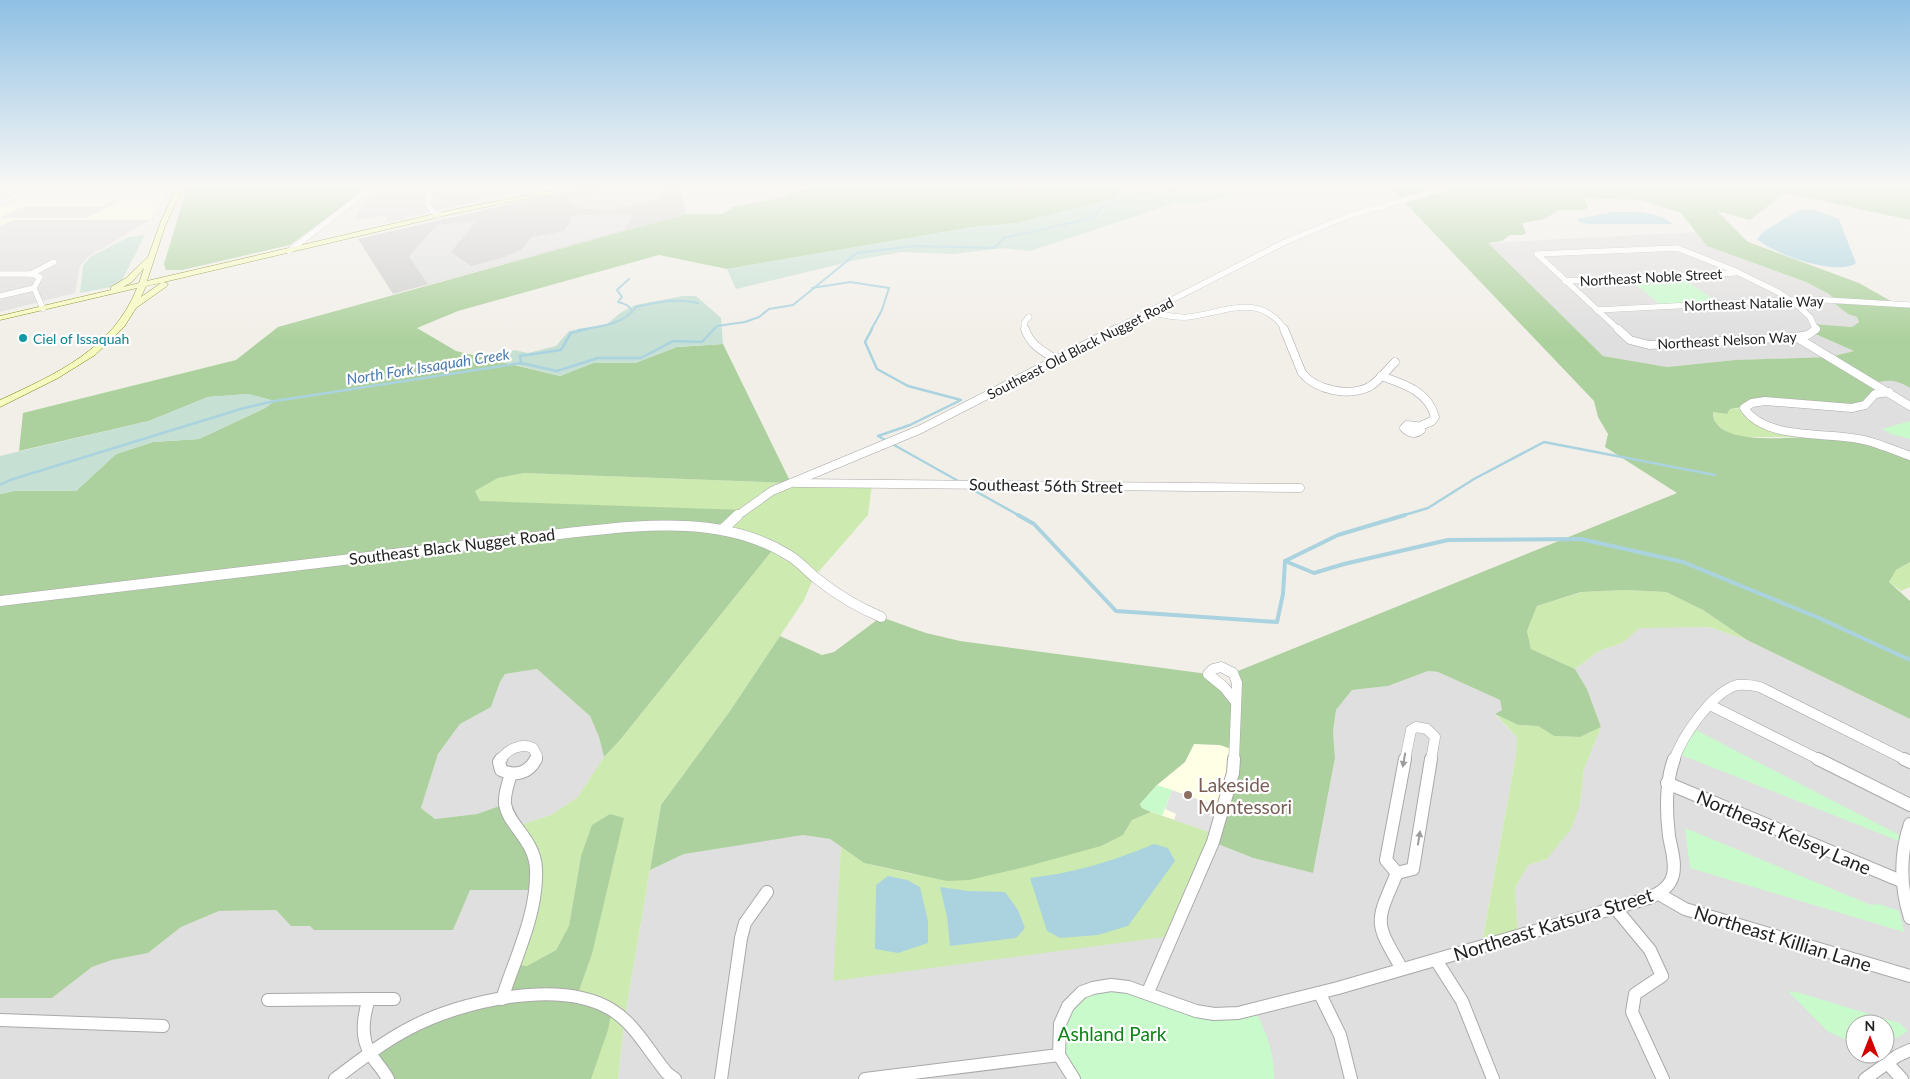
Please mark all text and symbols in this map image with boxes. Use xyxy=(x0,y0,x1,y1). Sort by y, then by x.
street label: Northeast Noble Street xyxy=(1579,265,1723,289)
street label: Northeast Natalie Way xyxy=(1684,292,1825,314)
street label: Southeast Old Black Nugget Road xyxy=(984,293,1176,403)
street label: Northeast Nelson Way xyxy=(1657,328,1798,352)
place label: Ciel of Issaquah xyxy=(33,330,129,347)
marker: Ciel of Issaquah xyxy=(17,332,29,344)
water label: North Fork Issaquah Creek xyxy=(345,344,512,388)
street label: Southeast 56th Street xyxy=(969,474,1123,496)
street label: Southeast Black Nugget Road xyxy=(348,524,556,568)
one-way arrow xyxy=(1400,753,1408,769)
place label: Lakeside Montessori xyxy=(1198,773,1292,818)
street label: Northeast Kelsey Lane xyxy=(1693,785,1875,879)
marker: Lakeside Montessori xyxy=(1182,789,1194,801)
one-way arrow xyxy=(1415,830,1423,846)
street label: Northeast Katsura Street xyxy=(1451,883,1656,965)
street label: Northeast Killian Lane xyxy=(1692,900,1874,976)
north arrow xyxy=(1845,1014,1895,1064)
text: N xyxy=(1865,1017,1875,1034)
park label: Ashland Park xyxy=(1058,1022,1167,1045)

